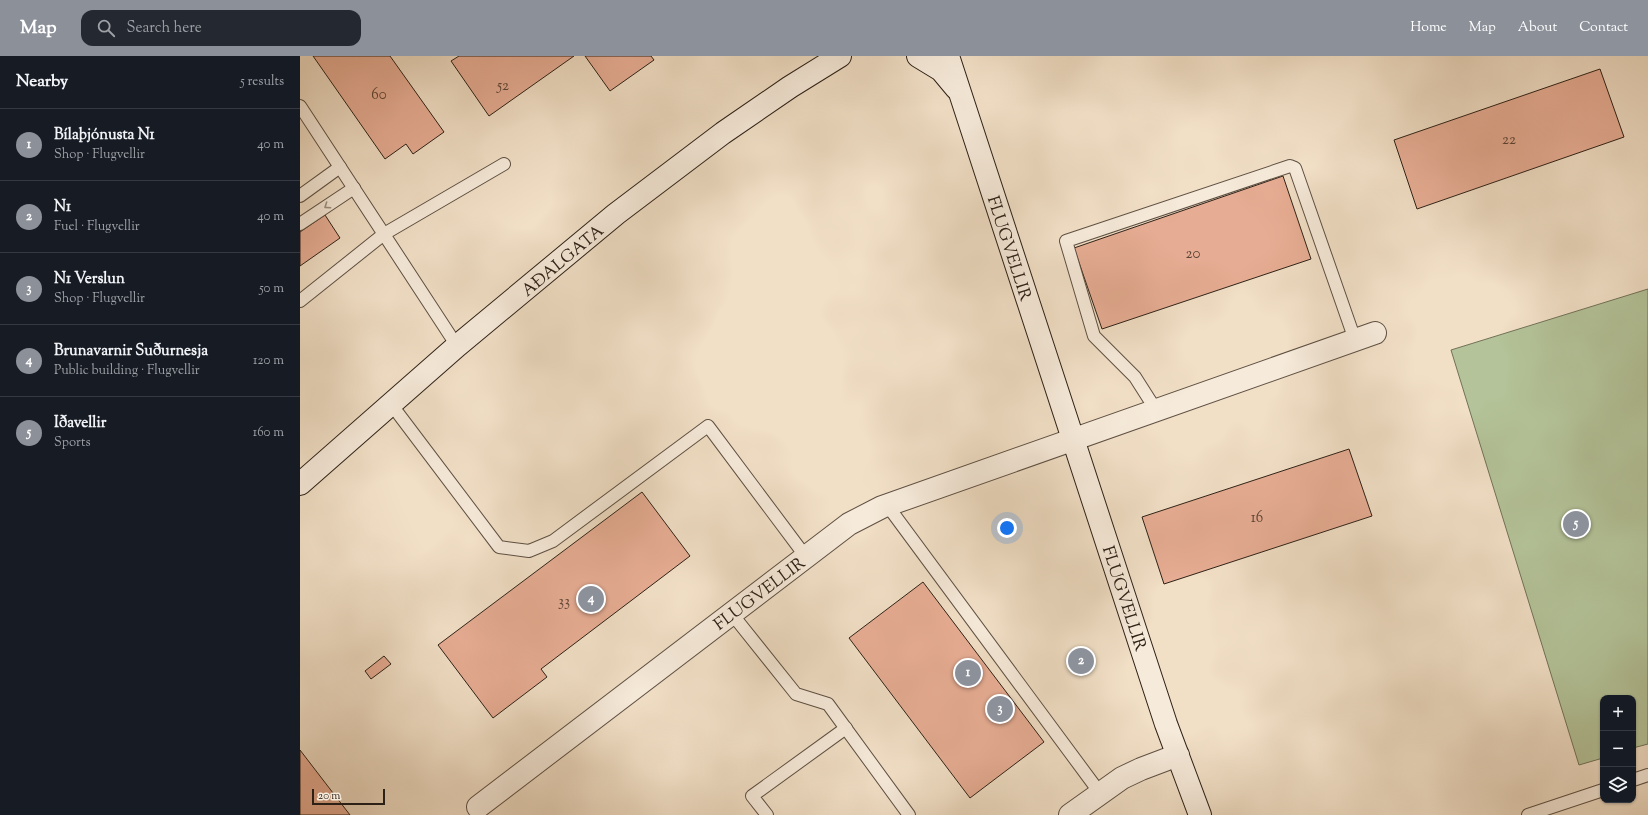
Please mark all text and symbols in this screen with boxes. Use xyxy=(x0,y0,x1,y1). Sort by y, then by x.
search box xyxy=(81,10,361,46)
text: Map xyxy=(20,15,57,42)
icon: search xyxy=(95,17,117,39)
text: Search here xyxy=(127,18,202,39)
text: Home xyxy=(1410,18,1447,38)
text: Map xyxy=(1469,18,1496,38)
text: About xyxy=(1518,18,1557,38)
text: Contact xyxy=(1579,18,1628,38)
text: Nearby xyxy=(16,70,68,94)
text: 5 results xyxy=(240,73,284,91)
house number: 52 xyxy=(496,76,509,97)
house number: 60 xyxy=(371,85,387,106)
text: Bílaþjónusta N1 xyxy=(54,125,155,146)
house number: 22 xyxy=(1502,130,1516,151)
text: 1 xyxy=(27,136,31,154)
text: 40 m xyxy=(257,136,284,154)
text: Shop · Flugvellir xyxy=(54,146,145,164)
street label: FLUGVELLIR xyxy=(980,193,1037,305)
text: N1 xyxy=(54,197,71,218)
one-way arrow xyxy=(324,201,331,209)
text: 2 xyxy=(26,208,32,226)
text: 40 m xyxy=(257,208,284,226)
text: Fuel · Flugvellir xyxy=(54,218,140,236)
street label: AÐALGATA xyxy=(517,220,610,303)
house number: 20 xyxy=(1186,244,1201,265)
text: N1 Verslun xyxy=(54,269,125,290)
text: 3 xyxy=(26,280,32,298)
text: 50 m xyxy=(259,280,284,298)
text: Shop · Flugvellir xyxy=(54,290,145,308)
text: Brunavarnir Suðurnesja xyxy=(54,341,208,362)
text: 4 xyxy=(26,352,32,370)
text: 120 m xyxy=(253,352,284,370)
text: Public building · Flugvellir xyxy=(54,362,200,380)
text: Iðavellir xyxy=(54,413,106,434)
text: 5 xyxy=(27,424,31,442)
text: 160 m xyxy=(253,424,284,442)
text: Sports xyxy=(54,434,91,452)
house number: 16 xyxy=(1251,508,1263,529)
pin: 5 xyxy=(1563,509,1589,539)
your location xyxy=(997,518,1017,538)
street label: FLUGVELLIR xyxy=(1095,543,1152,655)
street label: FLUGVELLIR xyxy=(709,552,812,637)
pin: 4 xyxy=(578,584,604,614)
house number: 33 xyxy=(558,592,570,613)
pin: 2 xyxy=(1068,646,1094,676)
pin: 1 xyxy=(955,658,981,688)
pin: 3 xyxy=(987,694,1013,724)
map controls xyxy=(1600,695,1636,803)
button: + xyxy=(1600,695,1636,731)
button: − xyxy=(1600,731,1636,767)
button: layers xyxy=(1600,767,1636,803)
scale bar xyxy=(312,787,385,806)
text: 20 m xyxy=(318,788,340,804)

